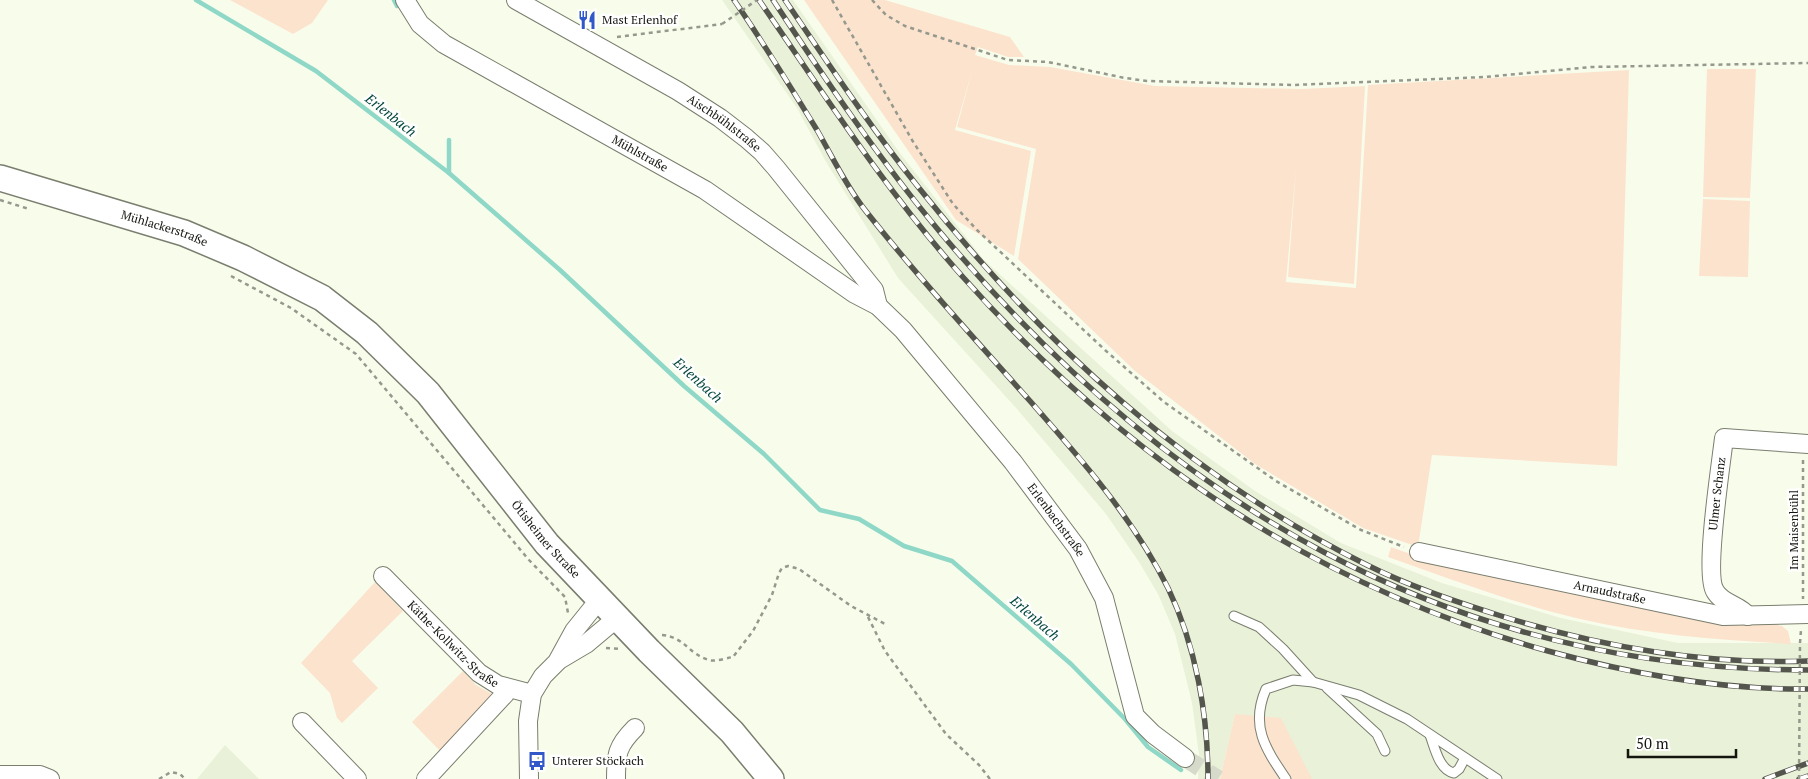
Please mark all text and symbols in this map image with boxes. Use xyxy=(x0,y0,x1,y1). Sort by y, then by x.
restaurant icon: Mast Erlenhof xyxy=(576,9,598,31)
place label: Mast Erlenhof xyxy=(602,12,678,27)
water label: Erlenbach xyxy=(361,88,421,141)
street label: Aischbühlstraße xyxy=(685,91,764,155)
street label: Mühlstraße xyxy=(609,131,671,175)
street label: Mühlackerstraße xyxy=(119,207,210,249)
water label: Erlenbach xyxy=(669,352,727,407)
street label: Ulmer Schanz xyxy=(1705,456,1729,531)
street label: Erlenbachstraße xyxy=(1025,480,1089,559)
street label: Im Maisenbühl xyxy=(1786,490,1801,570)
street label: Ötisheimer Straße xyxy=(508,497,584,581)
street label: Arnaudstraße xyxy=(1572,577,1647,607)
water label: Erlenbach xyxy=(1006,590,1064,644)
street label: Käthe-Kollwitz-Straße xyxy=(405,597,502,691)
scale bar xyxy=(1628,726,1736,758)
text: 50 m xyxy=(1636,733,1669,753)
bus stop icon: Unterer Stöckach xyxy=(526,750,548,772)
place label: Unterer Stöckach xyxy=(552,753,644,768)

